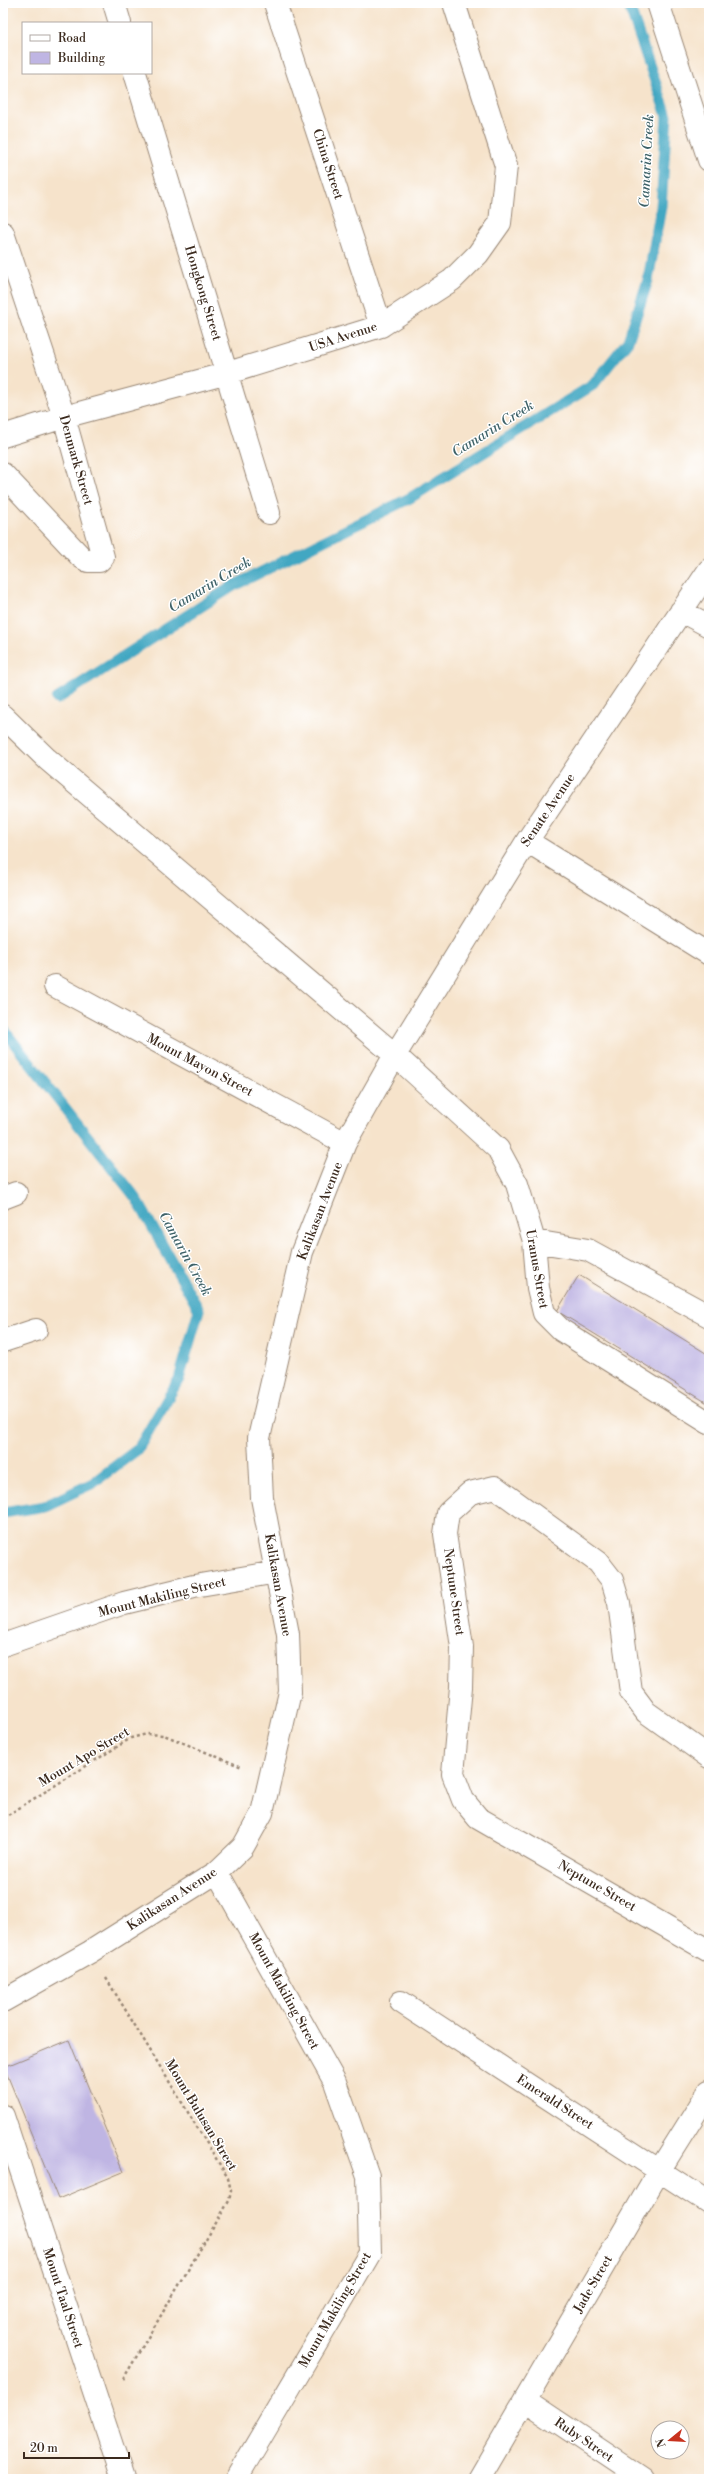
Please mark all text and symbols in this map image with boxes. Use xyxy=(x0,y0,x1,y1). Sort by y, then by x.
legend xyxy=(22,22,152,74)
text: Road xyxy=(58,31,86,46)
text: Building xyxy=(57,51,106,66)
water label: Camarin Creek xyxy=(636,114,658,208)
street label: China Street xyxy=(309,127,347,202)
street label: Hongkong Street xyxy=(181,244,225,343)
street label: USA Avenue xyxy=(307,318,380,356)
water label: Camarin Creek xyxy=(449,397,537,461)
street label: Denmark Street xyxy=(56,413,97,507)
water label: Camarin Creek xyxy=(165,553,255,617)
street label: Senate Avenue xyxy=(518,770,579,850)
street label: Mount Mayon Street xyxy=(144,1030,256,1100)
street label: Kalikasan Avenue xyxy=(294,1159,346,1262)
water label: Camarin Creek xyxy=(154,1209,216,1299)
street label: Uranus Street xyxy=(522,1228,552,1310)
street label: Kalikasan Avenue xyxy=(261,1532,295,1638)
street label: Neptune Street xyxy=(440,1547,468,1637)
street label: Mount Makiling Street xyxy=(97,1573,228,1621)
street label: Mount Apo Street xyxy=(36,1723,133,1790)
street label: Neptune Street xyxy=(555,1857,639,1915)
street label: Kalikasan Avenue xyxy=(124,1864,220,1934)
street label: Mount Makiling Street xyxy=(245,1930,323,2053)
street label: Mount Bulusan Street xyxy=(161,2056,241,2174)
street label: Emerald Street xyxy=(514,2071,597,2133)
street label: Mount Taal Street xyxy=(39,2246,87,2351)
street label: Mount Makiling Street xyxy=(295,2249,375,2371)
street label: Jade Street xyxy=(570,2252,616,2317)
street label: Ruby Street xyxy=(551,2414,617,2466)
north arrow xyxy=(650,2420,690,2460)
scale bar xyxy=(24,2434,129,2460)
text: N xyxy=(653,2436,669,2449)
text: 20 m xyxy=(30,2441,58,2456)

